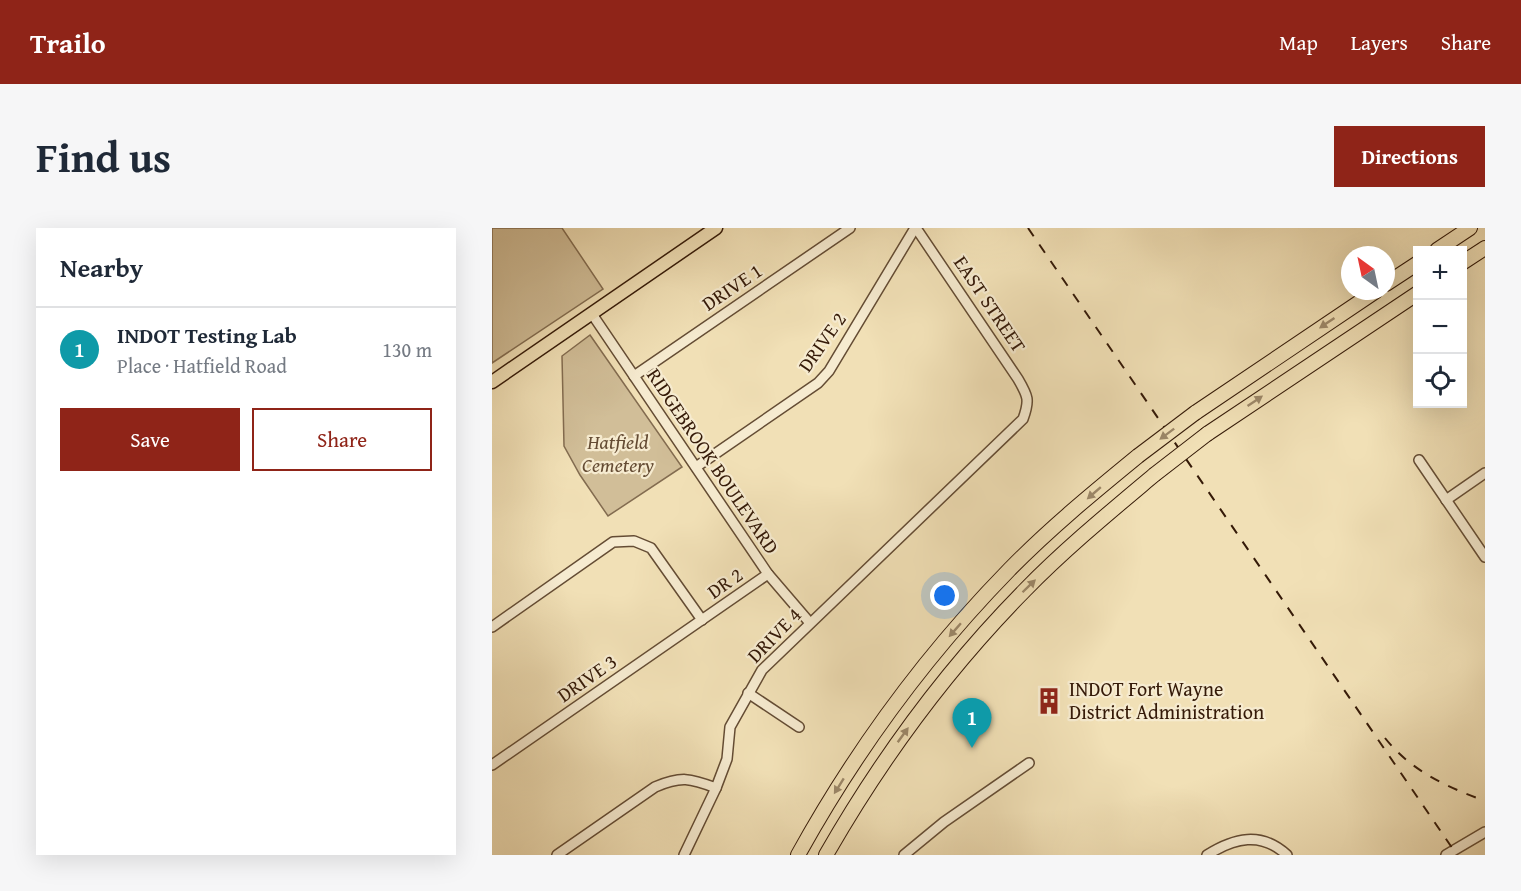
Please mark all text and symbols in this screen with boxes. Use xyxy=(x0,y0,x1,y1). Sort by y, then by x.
text: Trailo xyxy=(30,22,106,63)
text: Map xyxy=(1279,27,1318,58)
text: Layers xyxy=(1351,27,1408,58)
text: Share xyxy=(1441,27,1491,58)
text: Find us xyxy=(36,126,171,187)
button: Directions xyxy=(1334,126,1485,187)
north arrow xyxy=(1341,246,1395,300)
map controls xyxy=(1413,246,1467,408)
button: + xyxy=(1413,246,1467,300)
text: Nearby xyxy=(60,248,143,287)
street label: EAST STREET xyxy=(947,249,1034,358)
street label: DRIVE 1 xyxy=(696,256,768,317)
button: − xyxy=(1413,300,1467,354)
street label: DRIVE 2 xyxy=(790,306,853,377)
one-way arrow xyxy=(1319,318,1335,329)
text: INDOT Testing Lab xyxy=(117,319,297,351)
text: 1 xyxy=(74,335,85,364)
text: 130 m xyxy=(382,335,432,364)
text: Place · Hatfield Road xyxy=(117,351,287,380)
button: locate xyxy=(1413,354,1467,408)
street label: RIDGEBROOK BOULEVARD xyxy=(640,362,787,559)
one-way arrow xyxy=(1247,396,1263,407)
button: Save xyxy=(60,408,240,471)
button: Share xyxy=(252,408,432,471)
park label: Hatfield Cemetery xyxy=(582,427,654,479)
one-way arrow xyxy=(1159,428,1174,440)
one-way arrow xyxy=(1086,486,1101,500)
street label: DR 2 xyxy=(701,560,748,605)
one-way arrow xyxy=(1021,579,1036,593)
your location xyxy=(930,581,959,610)
street label: DRIVE 4 xyxy=(740,600,807,669)
one-way arrow xyxy=(949,622,962,637)
street label: DRIVE 3 xyxy=(551,646,622,709)
place label: INDOT Fort Wayne District Administration xyxy=(1069,674,1264,726)
building icon: INDOT Fort Wayne District Administration xyxy=(1034,686,1064,716)
pin: 1 xyxy=(952,698,992,748)
one-way arrow xyxy=(897,728,909,744)
one-way arrow xyxy=(833,778,844,795)

